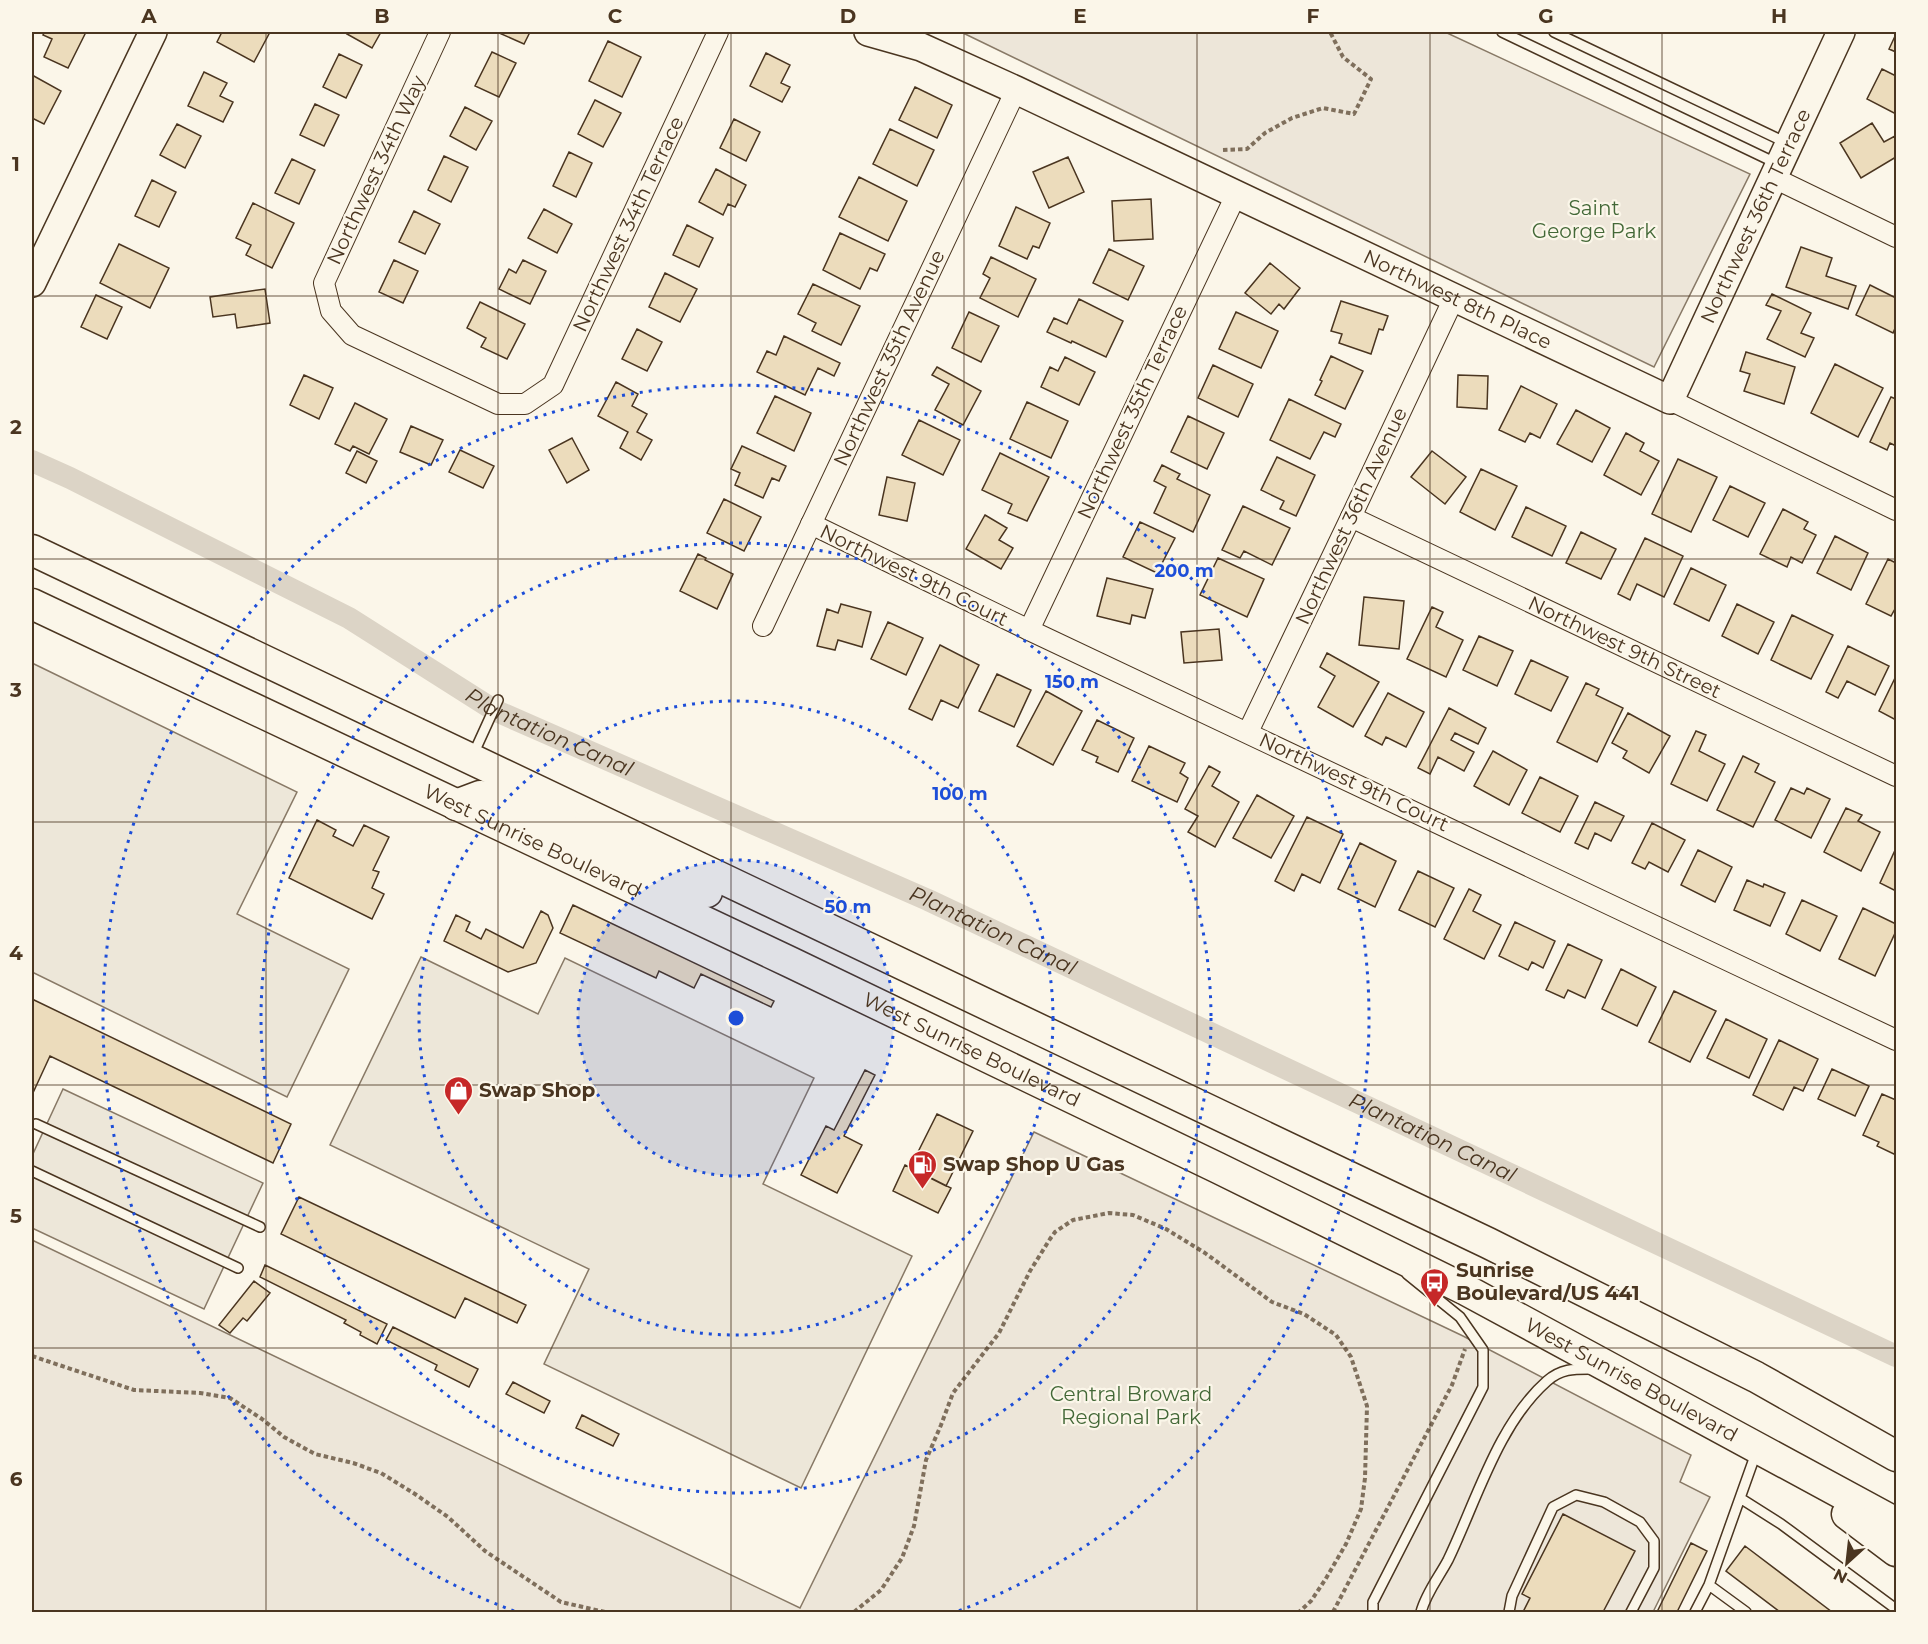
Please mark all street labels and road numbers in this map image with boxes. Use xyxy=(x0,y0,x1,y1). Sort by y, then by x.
street label: Northwest 34th Way xyxy=(322,72,430,268)
street label: Northwest 36th Terrace xyxy=(1695,105,1816,327)
street label: Northwest 34th Terrace xyxy=(567,112,689,336)
street label: Northwest 8th Place xyxy=(1360,244,1556,354)
street label: Northwest 35th Avenue xyxy=(828,246,950,470)
street label: Northwest 35th Terrace xyxy=(1072,301,1192,523)
street label: Northwest 36th Avenue xyxy=(1290,404,1412,628)
street label: Northwest 9th Court xyxy=(816,519,1012,631)
street label: Northwest 9th Street xyxy=(1524,591,1725,703)
street label: Northwest 9th Court xyxy=(1255,727,1453,837)
street label: West Sunrise Boulevard xyxy=(420,779,646,902)
street label: West Sunrise Boulevard xyxy=(859,987,1084,1112)
street label: West Sunrise Boulevard xyxy=(1521,1312,1742,1447)

